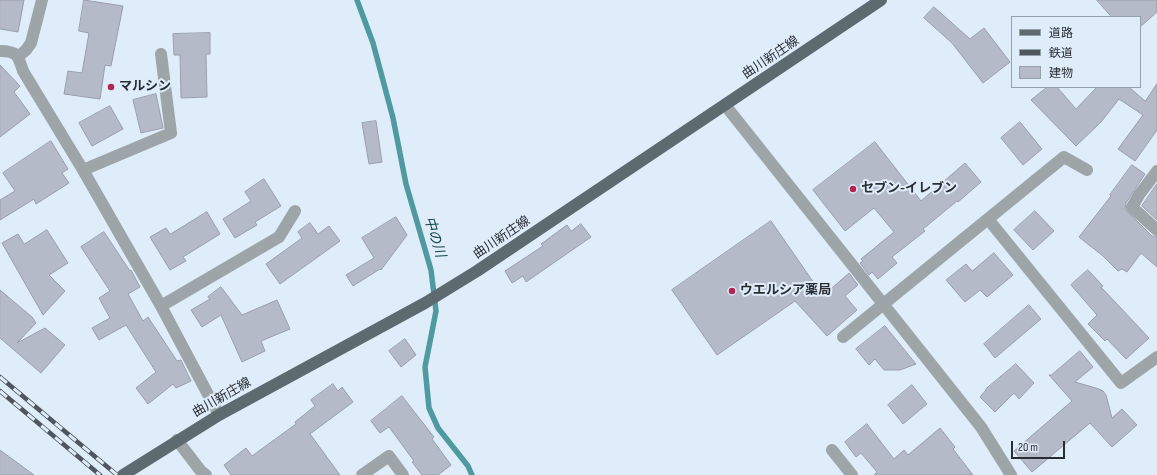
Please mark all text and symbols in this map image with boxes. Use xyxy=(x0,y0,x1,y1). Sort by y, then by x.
legend xyxy=(1011,16,1141,88)
text: 道路 xyxy=(1049,26,1073,41)
street label: 曲川新庄線 xyxy=(740,33,802,83)
text: 鉄道 xyxy=(1049,46,1073,61)
text: 建物 xyxy=(1049,66,1073,81)
place label: マルシン xyxy=(119,79,171,95)
marker: マルシン xyxy=(106,82,116,92)
place label: セブン-イレブン xyxy=(861,181,957,197)
marker: セブン-イレブン xyxy=(848,184,858,194)
street label: 曲川新庄線 xyxy=(471,213,533,263)
water label: 中の川 xyxy=(420,214,448,260)
place label: ウエルシア薬局 xyxy=(740,283,831,299)
marker: ウエルシア薬局 xyxy=(727,286,737,296)
street label: 曲川新庄線 xyxy=(190,375,254,421)
scale bar xyxy=(1013,433,1067,459)
text: 20 m xyxy=(1018,440,1038,455)

